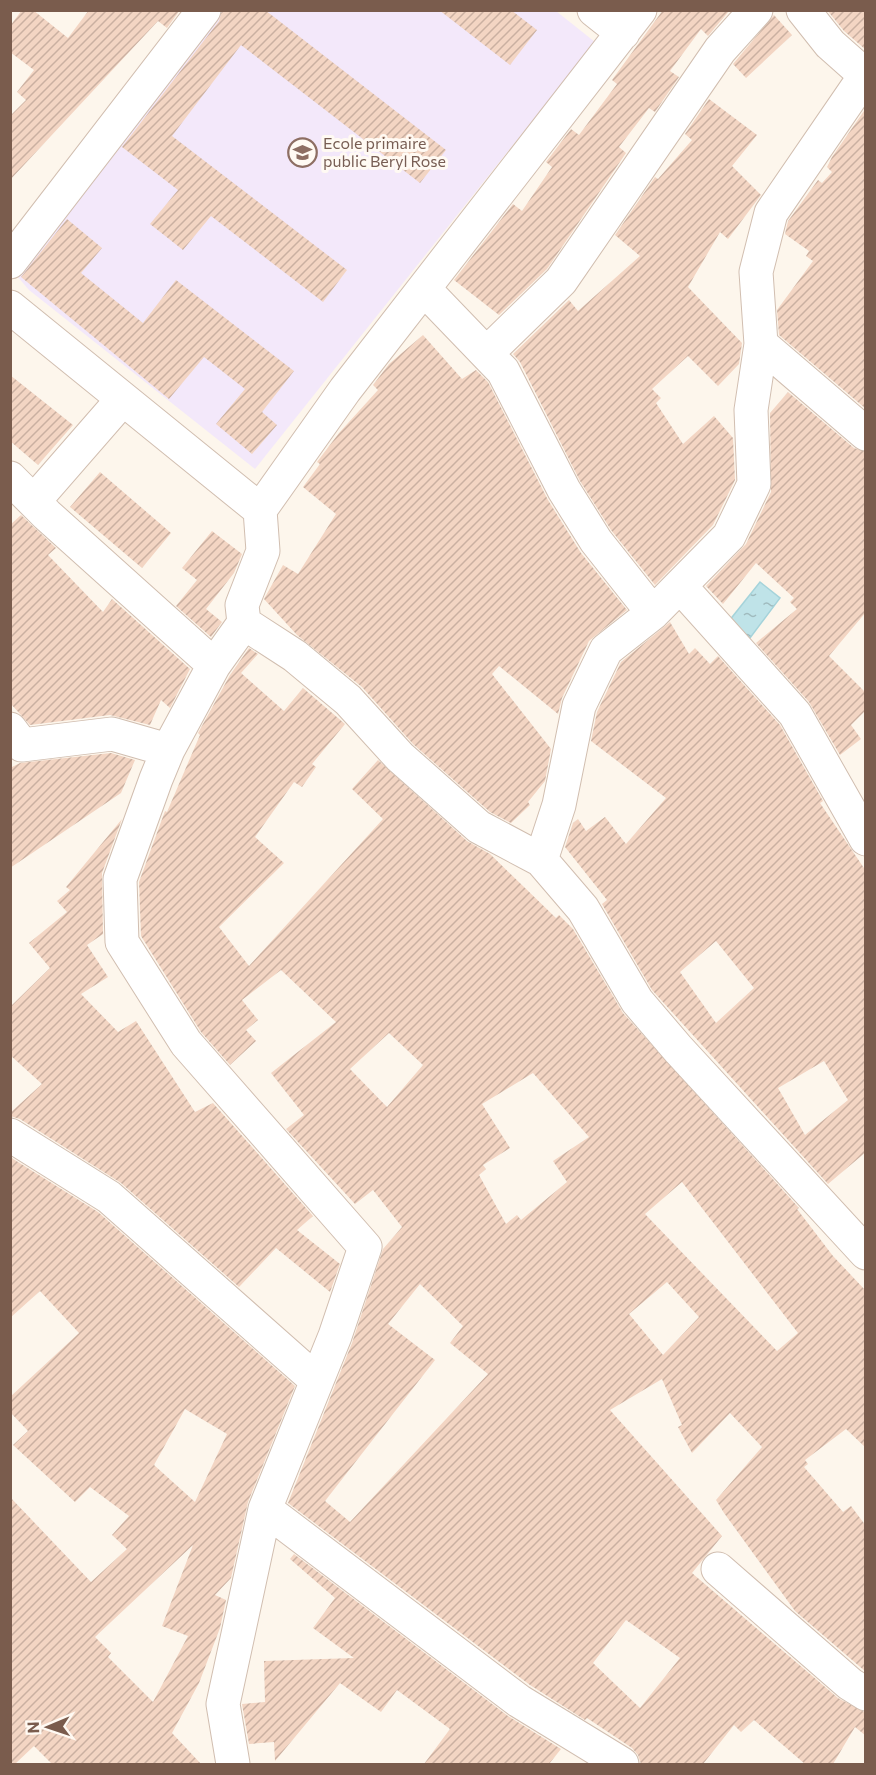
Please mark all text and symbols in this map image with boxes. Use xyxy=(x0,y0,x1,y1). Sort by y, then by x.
place label: Ecole primaire public Beryl Rose xyxy=(323,133,446,170)
school or university icon: Ecole primaire public Beryl Rose xyxy=(286,136,318,168)
north arrow xyxy=(18,1697,78,1757)
text: N xyxy=(23,1721,42,1734)

